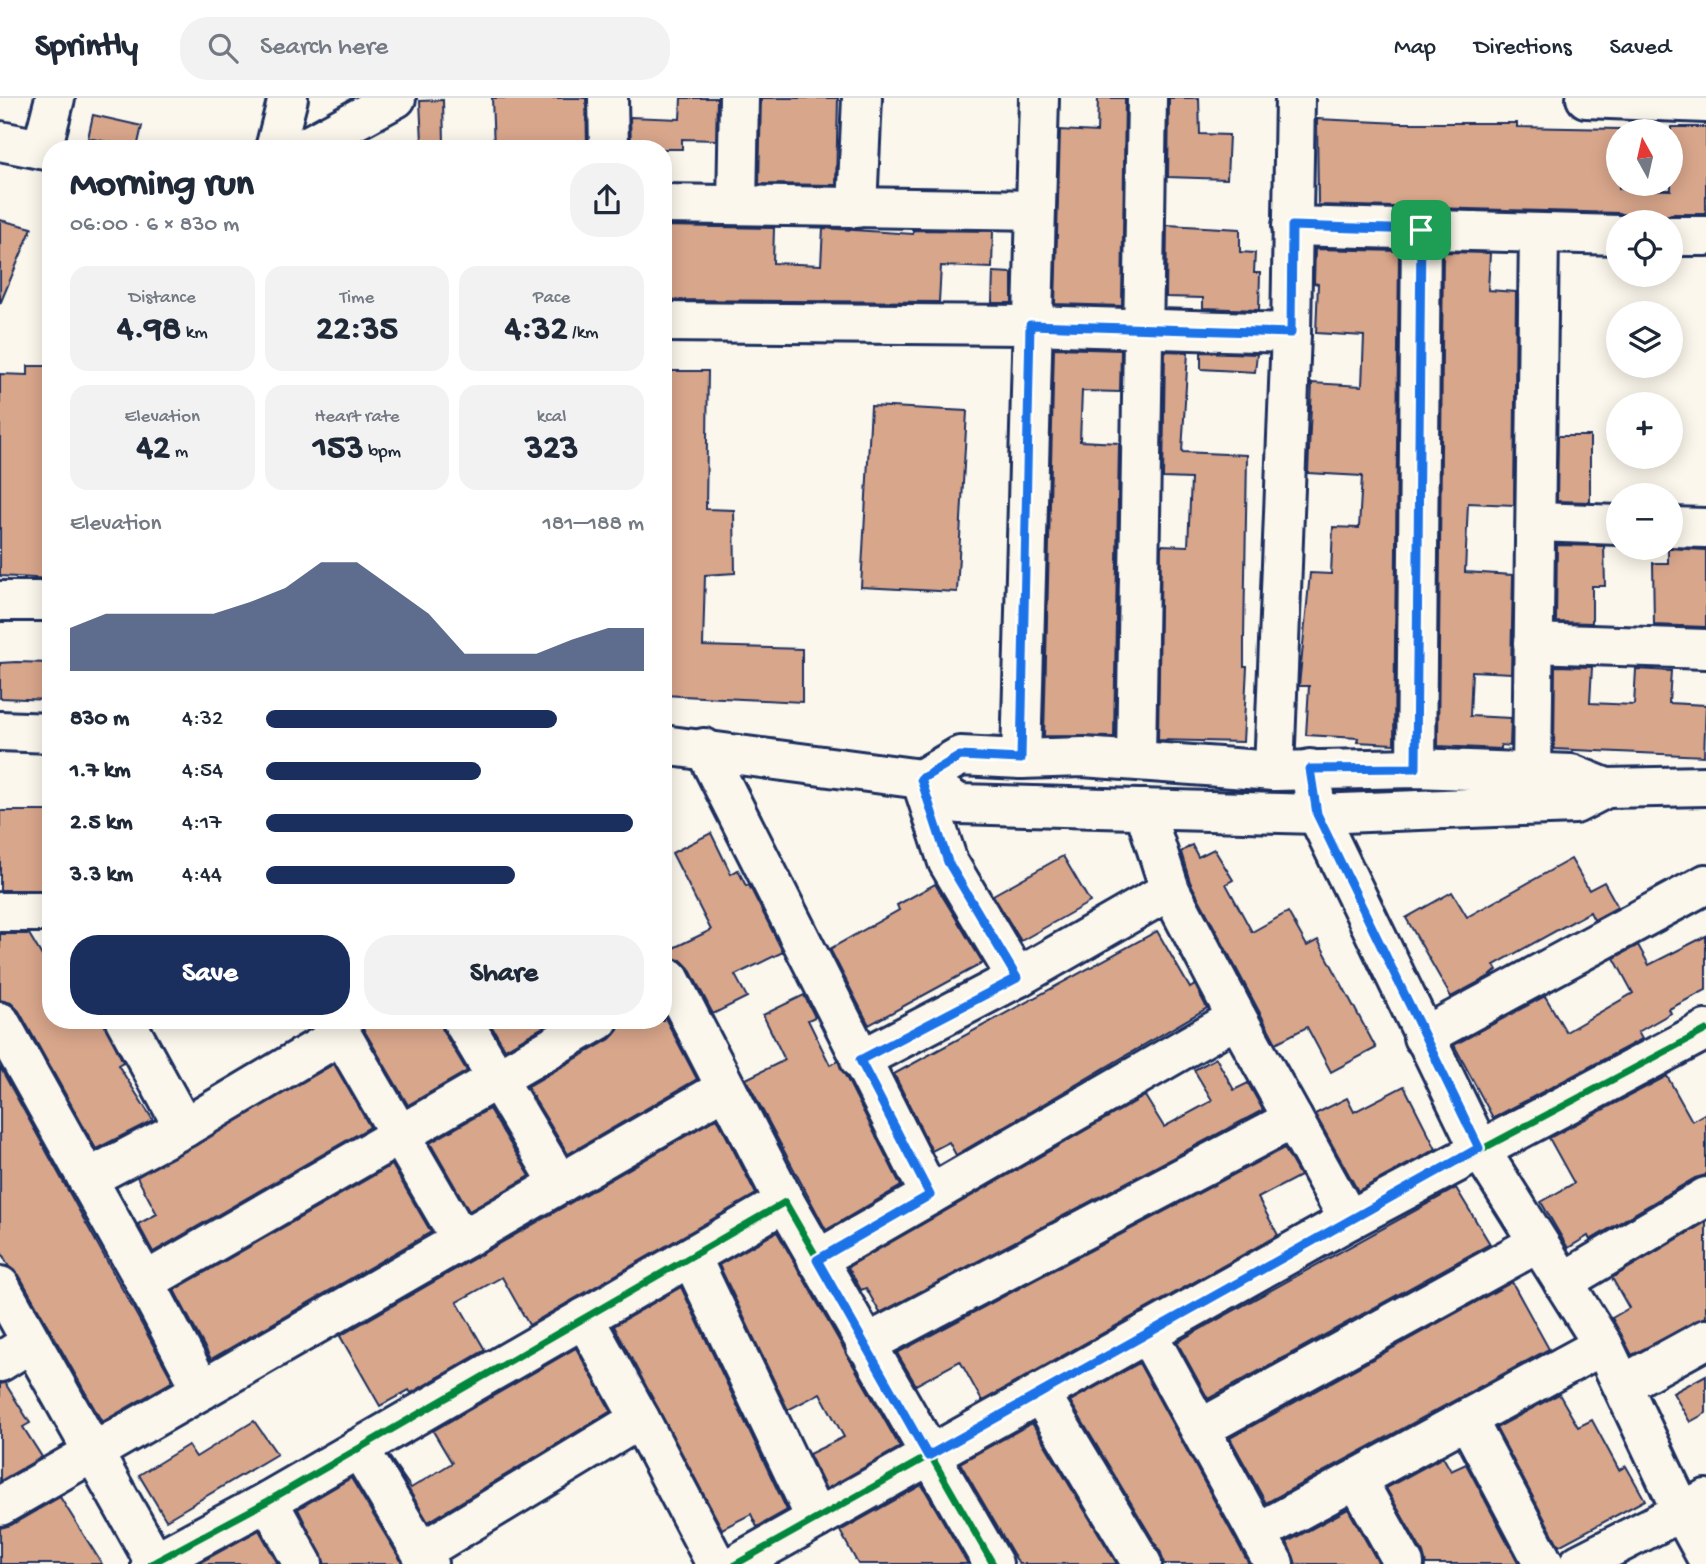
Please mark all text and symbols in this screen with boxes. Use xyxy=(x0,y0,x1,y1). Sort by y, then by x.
search box xyxy=(180,17,670,80)
text: Sprintly xyxy=(35,29,138,67)
icon: search xyxy=(204,29,242,67)
text: Search here xyxy=(260,33,388,64)
text: Map xyxy=(1394,34,1436,63)
text: Directions xyxy=(1474,34,1572,63)
text: Saved xyxy=(1610,34,1671,63)
north arrow xyxy=(1606,119,1684,196)
map controls xyxy=(1606,119,1683,560)
button: share xyxy=(570,163,644,237)
text: Morning run xyxy=(70,164,254,208)
pin xyxy=(1391,200,1451,260)
button: locate xyxy=(1606,210,1683,287)
icon: arrive xyxy=(1402,211,1440,249)
text: 06:00 · 6 × 830 m xyxy=(70,212,239,239)
text: Distance xyxy=(129,287,196,310)
text: Time xyxy=(340,287,374,310)
text: Pace xyxy=(533,287,570,310)
button: layers xyxy=(1606,301,1683,378)
text: 4.98 xyxy=(117,310,181,351)
text: 22:35 xyxy=(316,310,398,351)
text: 4:32 xyxy=(505,310,568,351)
text: km xyxy=(181,322,208,345)
text: /km xyxy=(568,322,599,345)
button: + xyxy=(1606,392,1683,469)
text: Elevation xyxy=(125,406,200,429)
text: Heart rate xyxy=(314,406,400,429)
text: kcal xyxy=(537,406,567,429)
text: 42 xyxy=(136,429,170,470)
text: 153 xyxy=(313,429,364,470)
text: 323 xyxy=(525,429,578,470)
text: m xyxy=(170,441,188,464)
text: bpm xyxy=(364,441,401,464)
button: − xyxy=(1606,483,1683,560)
text: Elevation xyxy=(70,511,161,538)
text: 181–188 m xyxy=(542,511,644,538)
text: 830 m xyxy=(70,706,129,733)
text: 4:32 xyxy=(182,706,223,733)
text: 1.7 km xyxy=(70,758,131,785)
text: 4:54 xyxy=(182,758,223,785)
text: 2.5 km xyxy=(70,810,133,837)
text: 4:17 xyxy=(182,810,221,837)
text: 3.3 km xyxy=(70,862,133,889)
text: 4:44 xyxy=(182,862,222,889)
button: Save xyxy=(70,935,350,1015)
button: Share xyxy=(364,935,644,1015)

